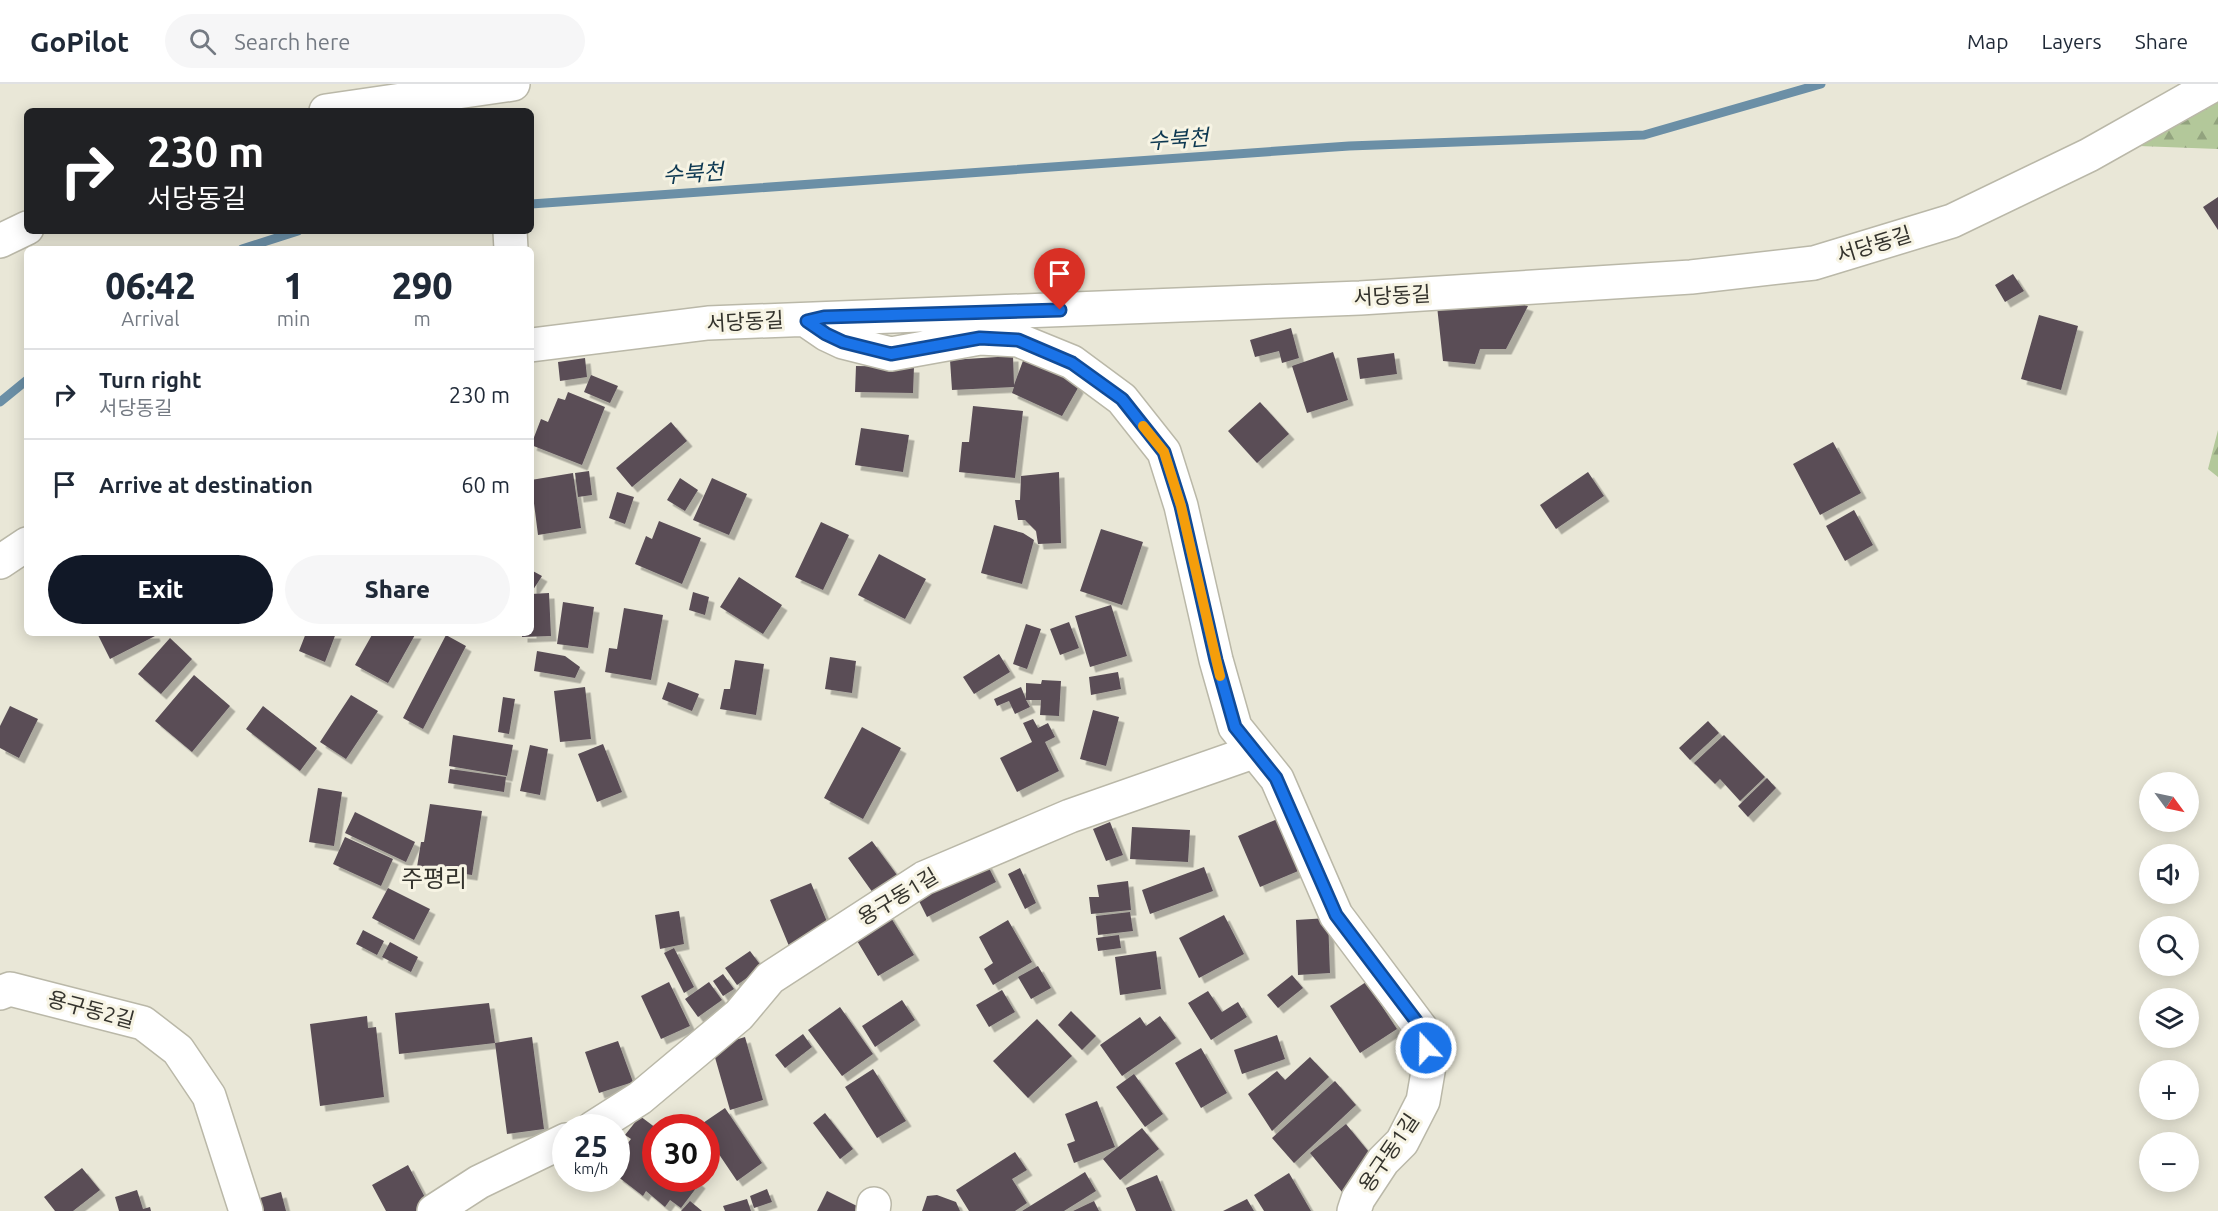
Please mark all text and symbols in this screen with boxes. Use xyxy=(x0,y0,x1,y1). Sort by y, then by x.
search box xyxy=(165,14,585,68)
icon: search xyxy=(186,25,219,58)
text: GoPilot xyxy=(30,26,129,57)
text: Search here xyxy=(234,29,350,54)
text: Map xyxy=(1967,29,2008,53)
text: Layers xyxy=(2041,29,2102,53)
text: Share xyxy=(2135,29,2188,53)
water label: 수북천 xyxy=(1147,124,1212,153)
text: 230 m xyxy=(147,128,264,175)
icon: right xyxy=(48,132,126,210)
water label: 수북천 xyxy=(662,158,727,187)
text: 서당동길 xyxy=(147,183,246,213)
street label: 서당동길 xyxy=(1833,221,1914,267)
pin xyxy=(1034,248,1085,310)
icon: arrive xyxy=(1043,257,1076,290)
text: 06:42 xyxy=(105,265,195,306)
text: 1 xyxy=(283,265,304,306)
text: 290 xyxy=(392,265,453,306)
street label: 서당동길 xyxy=(1353,281,1431,309)
text: Arrival xyxy=(121,307,180,330)
text: min xyxy=(277,307,310,330)
text: m xyxy=(414,307,431,330)
street label: 서당동길 xyxy=(706,307,784,335)
text: Turn right xyxy=(99,367,201,392)
icon: right xyxy=(48,378,81,411)
text: 230 m xyxy=(449,382,510,407)
text: 서당동길 xyxy=(99,396,173,419)
icon: arrive xyxy=(48,468,81,501)
text: Arrive at destination xyxy=(99,472,313,497)
text: 60 m xyxy=(461,472,510,497)
button: Exit xyxy=(48,555,273,624)
button: Share xyxy=(285,555,510,624)
north arrow xyxy=(2139,772,2199,832)
map controls xyxy=(2139,772,2199,1192)
button: sound xyxy=(2139,844,2199,904)
street label: 용구동1길 xyxy=(853,863,942,929)
district label: 주평리 xyxy=(401,865,467,892)
button: search xyxy=(2139,916,2199,976)
street label: 용구동2길 xyxy=(45,986,137,1032)
button: layers xyxy=(2139,988,2199,1048)
position arrow xyxy=(1394,1016,1458,1080)
button: + xyxy=(2139,1060,2199,1120)
street label: 용구동1길 xyxy=(1353,1109,1423,1196)
speed limit sign: 30 xyxy=(642,1114,720,1192)
text: 25 xyxy=(574,1129,608,1163)
button: − xyxy=(2139,1132,2199,1192)
text: km/h xyxy=(574,1160,608,1177)

